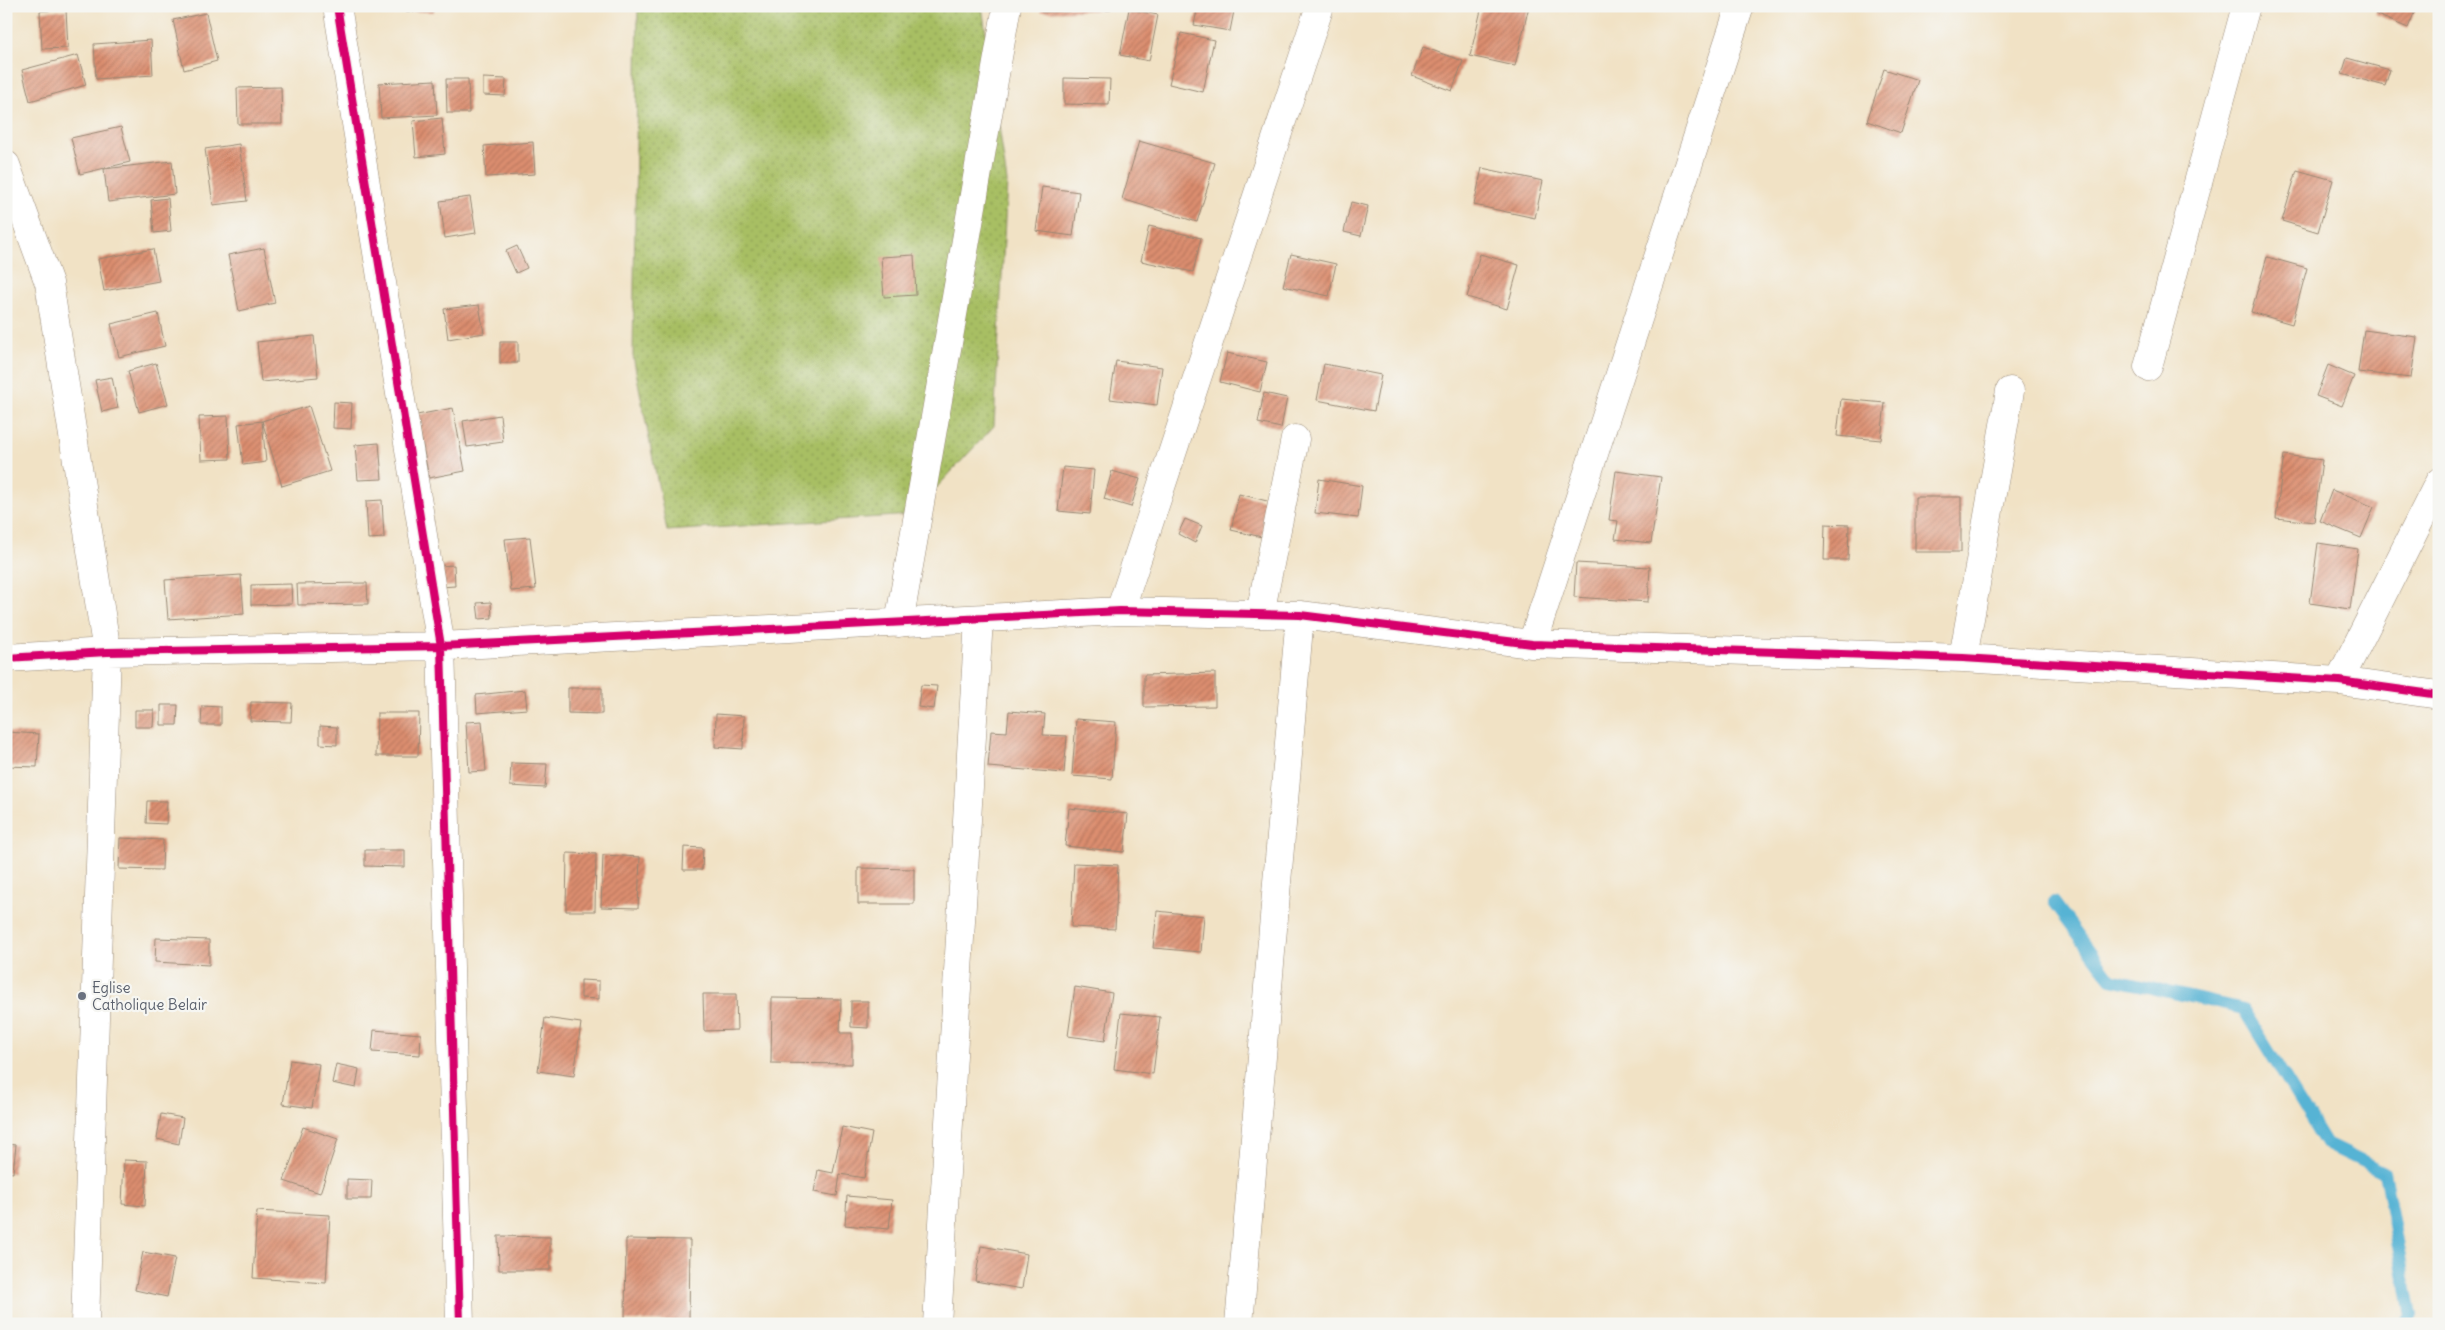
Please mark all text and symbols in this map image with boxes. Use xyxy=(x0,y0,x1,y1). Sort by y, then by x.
place label: Eglise Catholique Belair xyxy=(92,978,207,1014)
marker: Eglise Catholique Belair xyxy=(76,990,88,1002)

